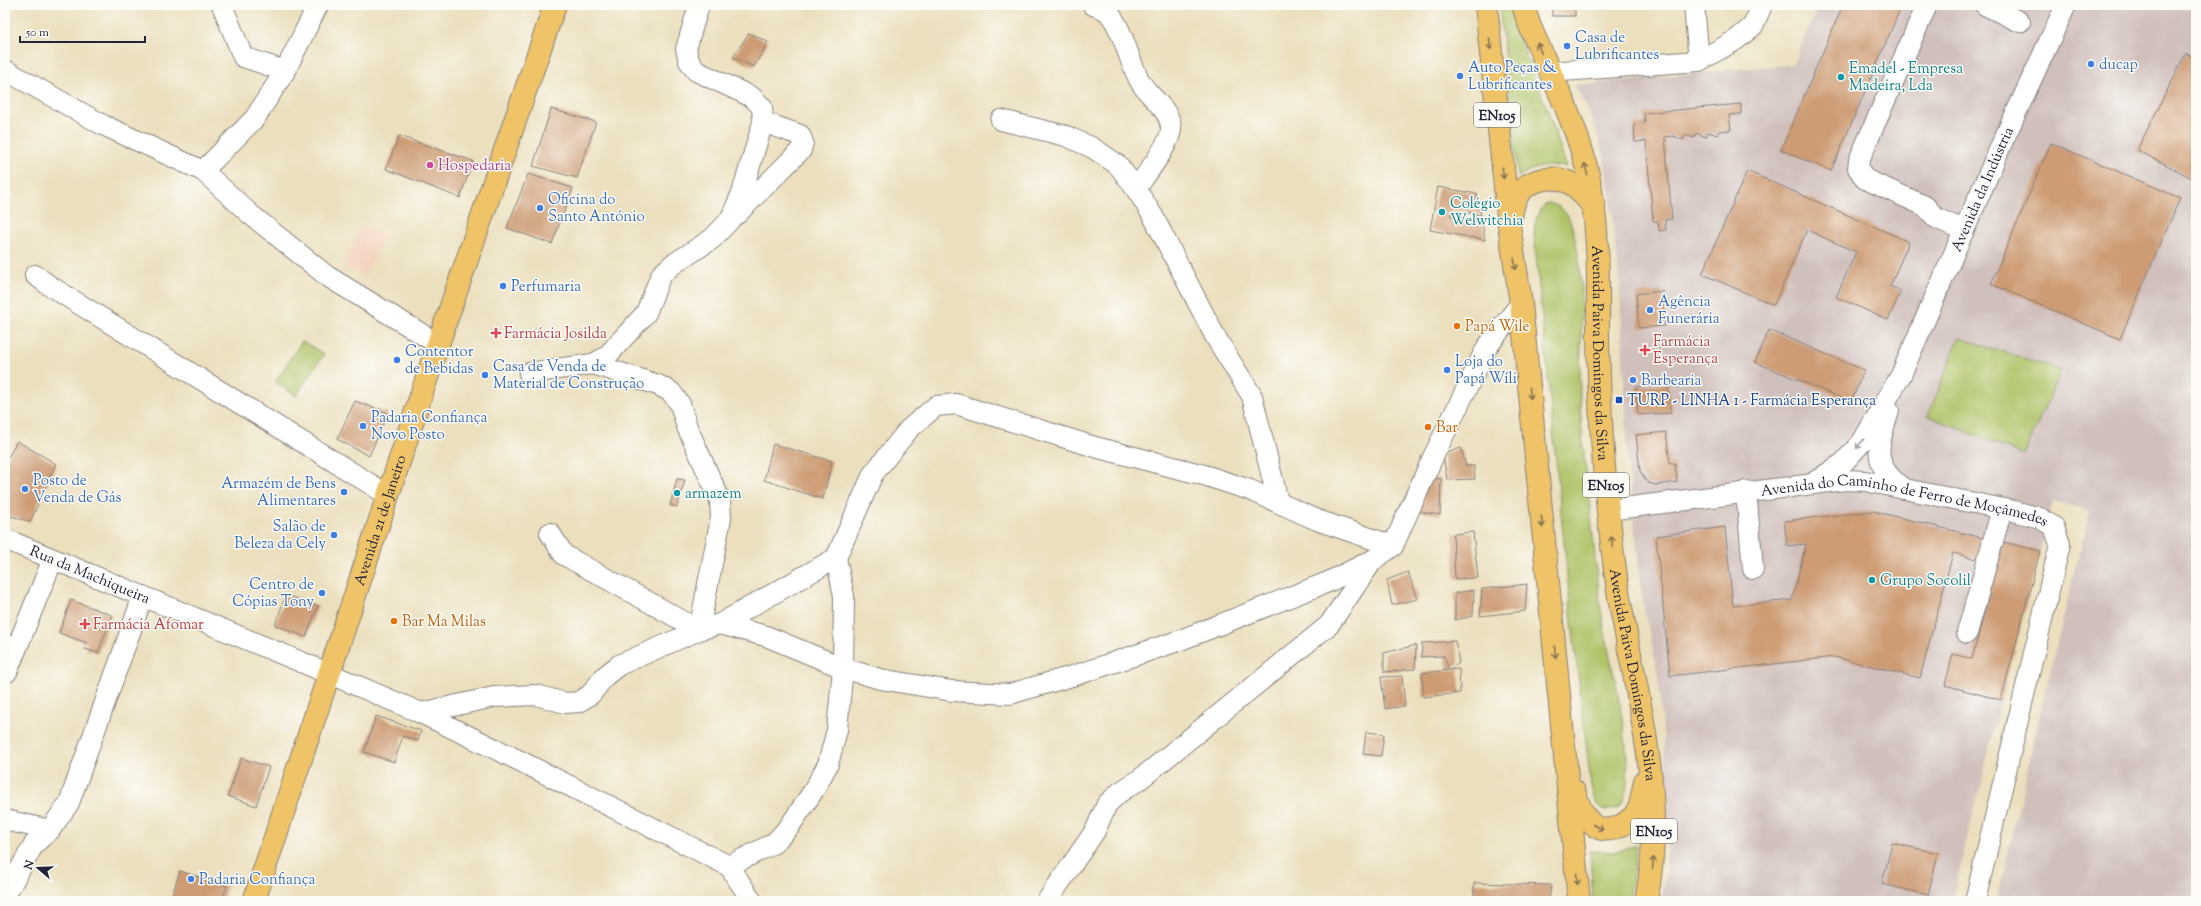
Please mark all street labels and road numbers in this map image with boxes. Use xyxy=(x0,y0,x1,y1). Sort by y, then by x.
road number: EN105 xyxy=(1474,103,1520,127)
street label: Avenida da Indústria xyxy=(1947,124,2020,256)
street label: Avenida Paiva Domingos da Silva xyxy=(1585,245,1612,462)
street label: Avenida 21 de Janeiro xyxy=(350,453,413,589)
street label: Avenida do Caminho de Ferro de Moçâmedes xyxy=(1759,471,2052,533)
road number: EN105 xyxy=(1583,473,1629,497)
street label: Rua da Machiqueira xyxy=(26,541,153,610)
street label: Avenida Paiva Domingos da Silva xyxy=(1603,567,1660,782)
road number: EN105 xyxy=(1631,819,1677,843)

